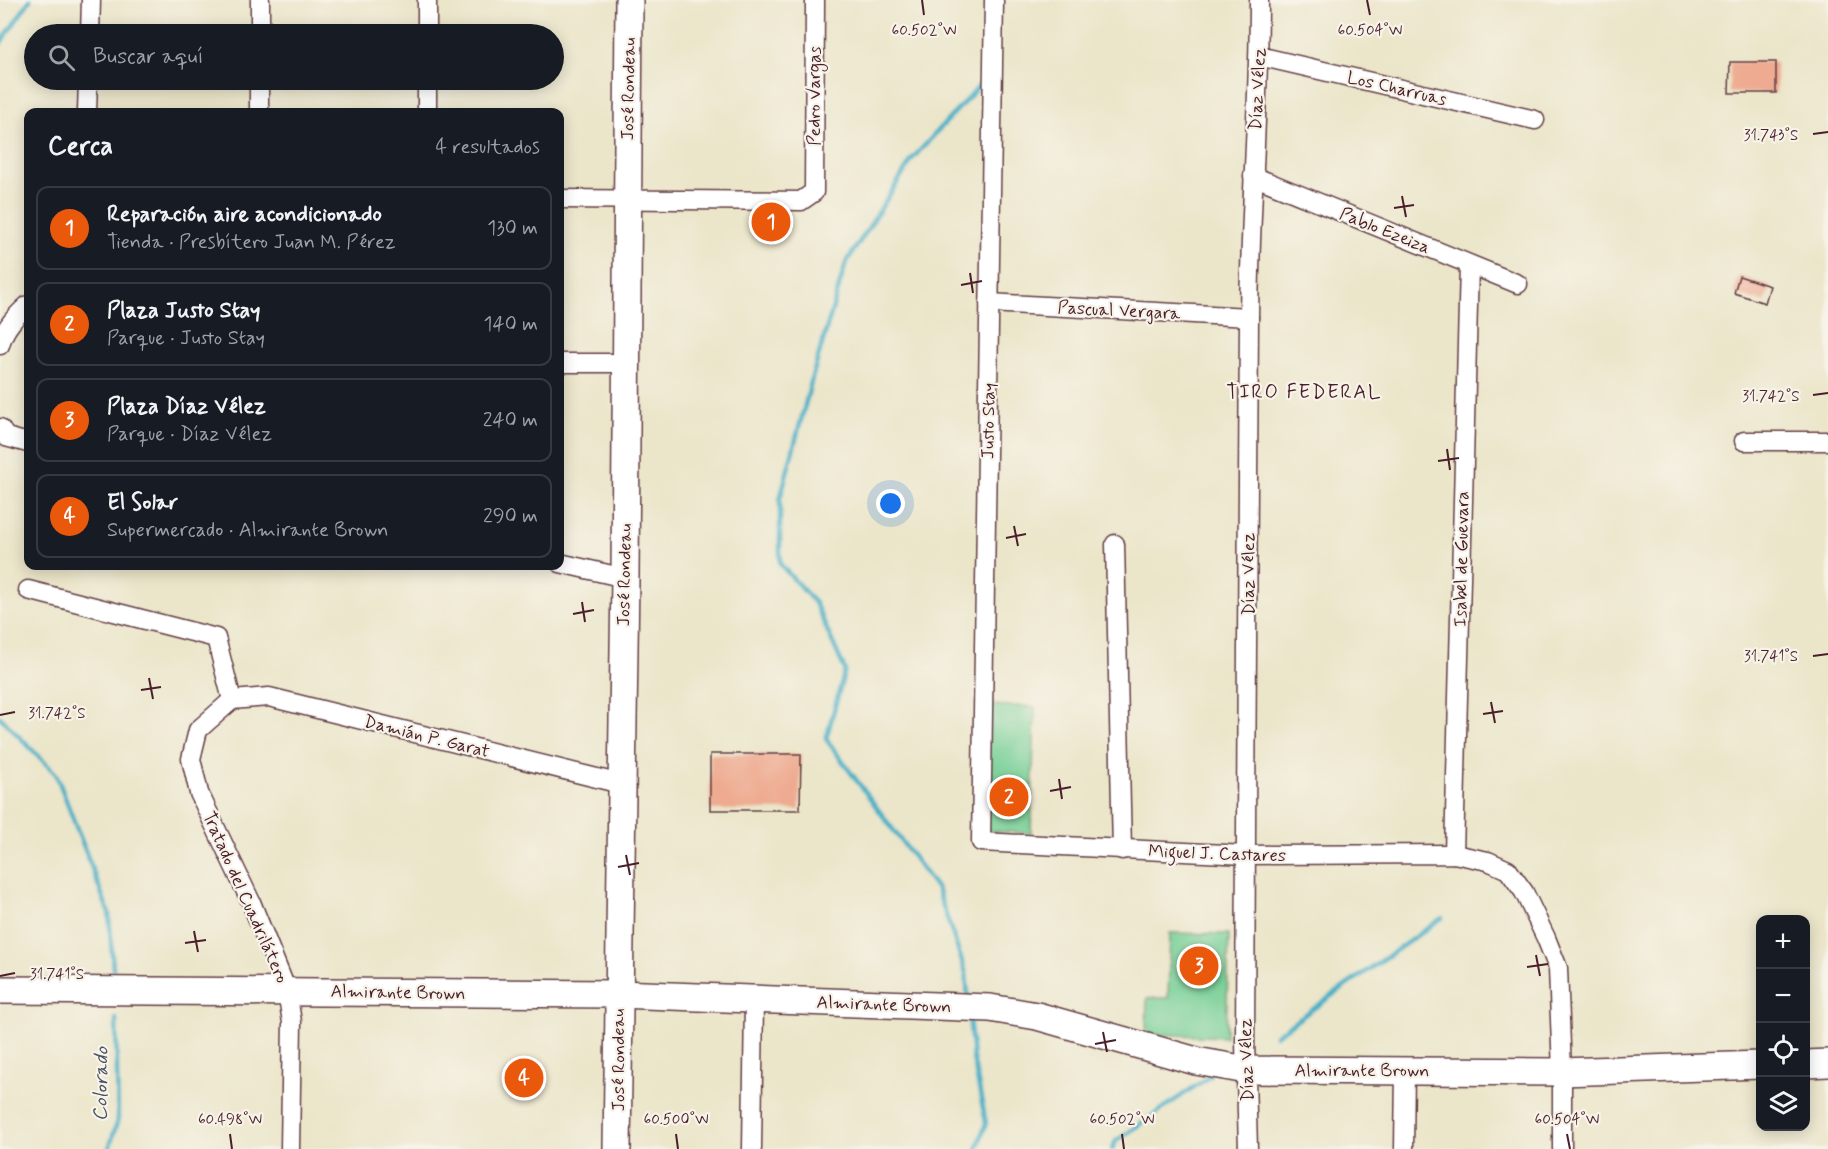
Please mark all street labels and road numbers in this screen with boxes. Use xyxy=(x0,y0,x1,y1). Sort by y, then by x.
street label: José Rondeau xyxy=(616,37,642,141)
street label: Pedro Vargas xyxy=(803,46,828,146)
street label: Díaz Vélez xyxy=(1244,47,1272,131)
street label: Los Charruas xyxy=(1345,66,1449,112)
street label: Pablo Ezeiza xyxy=(1336,202,1433,260)
street label: Pascual Vergara xyxy=(1057,296,1181,326)
street label: Justo Stay xyxy=(976,383,1002,459)
street label: Isabel de Guevara xyxy=(1449,491,1475,627)
street label: José Rondeau xyxy=(612,523,638,627)
street label: Díaz Vélez xyxy=(1237,532,1261,615)
street label: Damián P. Garat xyxy=(361,710,492,764)
street label: Tratado del Cuadrilátero xyxy=(196,808,294,987)
street label: Miguel J. Castares xyxy=(1148,840,1286,870)
street label: Almirante Brown xyxy=(330,980,466,1006)
street label: Almirante Brown xyxy=(816,991,952,1019)
street label: José Rondeau xyxy=(607,1009,631,1111)
street label: Díaz Vélez xyxy=(1234,1018,1260,1102)
street label: Almirante Brown xyxy=(1295,1059,1429,1083)

